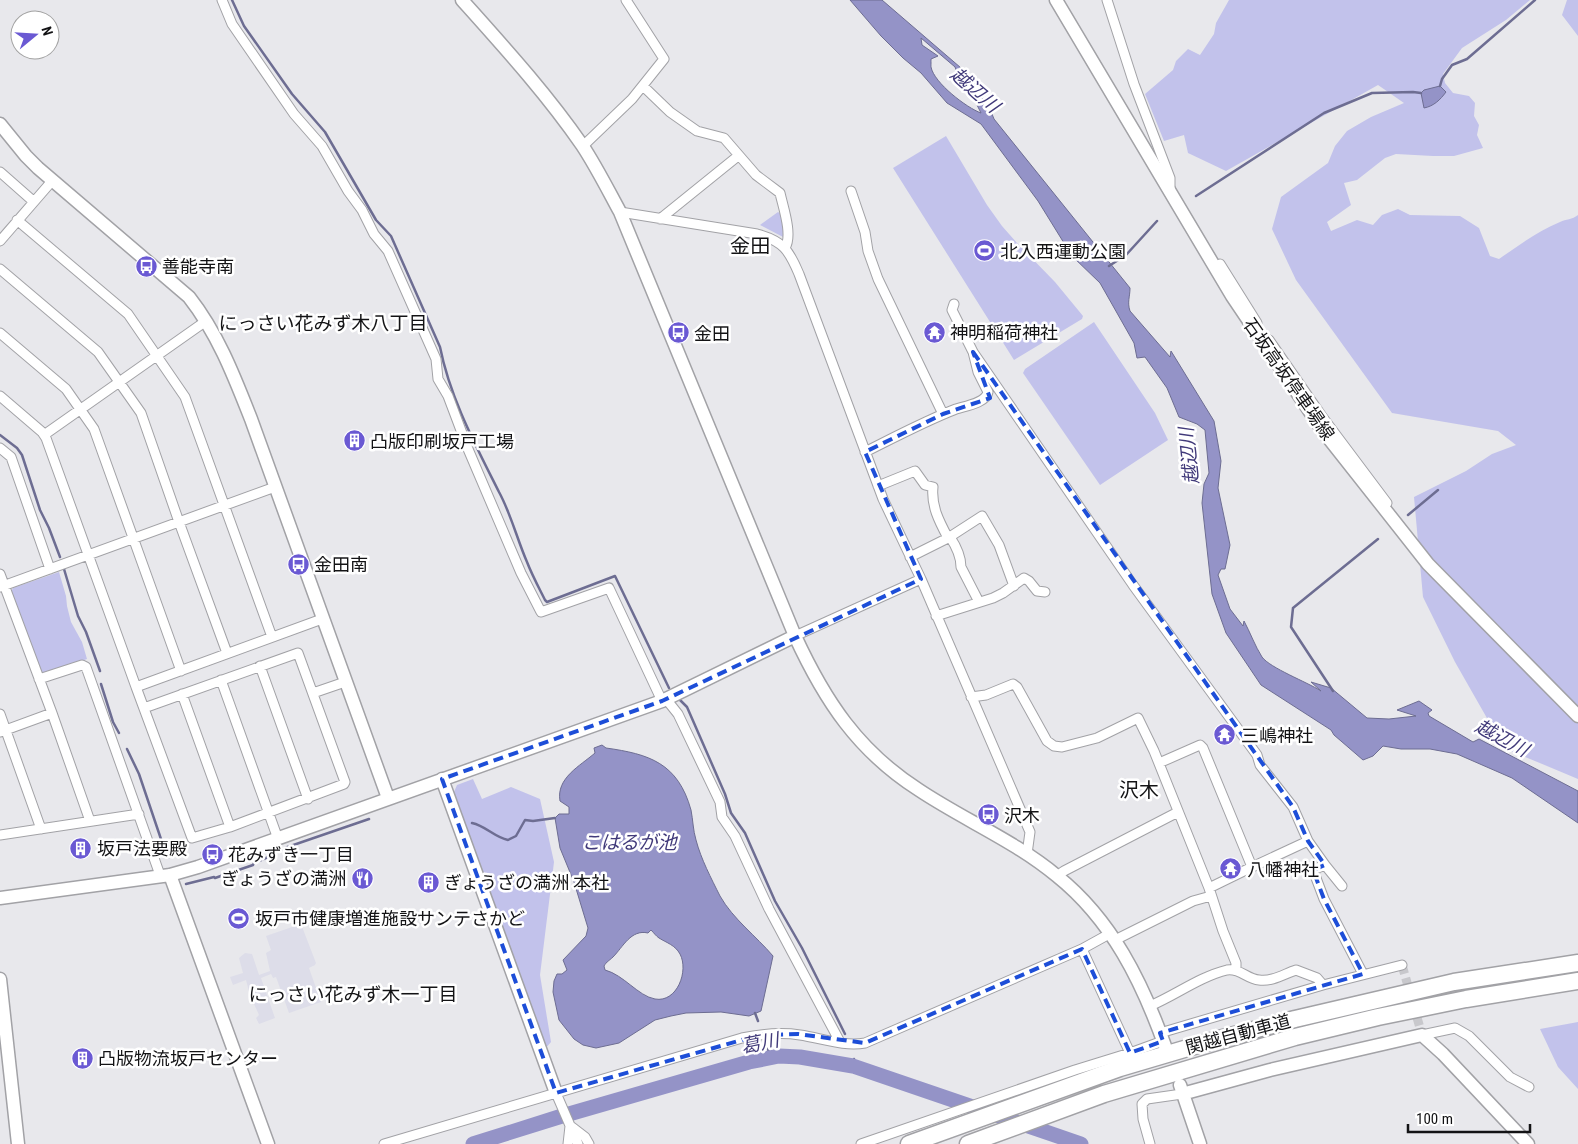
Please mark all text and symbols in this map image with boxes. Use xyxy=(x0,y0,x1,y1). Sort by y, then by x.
north arrow xyxy=(10,10,60,60)
text: N xyxy=(38,24,56,38)
water label: 越辺川 xyxy=(946,63,1006,119)
district label: 金田 xyxy=(730,234,770,258)
sports icon: 北入西運動公園 xyxy=(972,239,996,263)
place label: 北入西運動公園 xyxy=(1000,241,1126,262)
bus stop icon: 善能寺南 xyxy=(134,254,158,278)
place label: 善能寺南 xyxy=(162,256,234,277)
district label: にっさい花みず木八丁目 xyxy=(218,312,428,335)
street label: 石坂高坂停車場線 xyxy=(1239,314,1339,444)
temple icon: 神明稲荷神社 xyxy=(922,320,946,344)
bus stop icon: 金田 xyxy=(666,321,690,345)
place label: 神明稲荷神社 xyxy=(950,322,1058,343)
place label: 金田 xyxy=(694,323,730,344)
water label: 越辺川 xyxy=(1174,424,1203,486)
building icon: 凸版印刷坂戸工場 xyxy=(342,429,366,453)
place label: 凸版印刷坂戸工場 xyxy=(370,431,514,452)
bus stop icon: 金田南 xyxy=(286,552,310,576)
place label: 金田南 xyxy=(314,554,368,575)
water label: 越辺川 xyxy=(1471,714,1534,762)
temple icon: 三嶋神社 xyxy=(1213,723,1237,747)
place label: 三嶋神社 xyxy=(1241,725,1313,746)
district label: 沢木 xyxy=(1119,778,1159,802)
bus stop icon: 沢木 xyxy=(976,803,1000,827)
place label: 沢木 xyxy=(1004,805,1040,826)
water label: こはるが池 xyxy=(581,831,678,854)
building icon: 坂戸法要殿 xyxy=(69,836,93,860)
place label: 坂戸法要殿 xyxy=(97,838,187,859)
bus stop icon: 花みずき一丁目 xyxy=(200,842,224,866)
place label: 花みずき一丁目 xyxy=(228,844,354,865)
temple icon: 八幡神社 xyxy=(1219,857,1243,881)
place label: 八幡神社 xyxy=(1247,859,1319,880)
restaurant icon: ぎょうざの満洲 xyxy=(350,866,374,890)
place label: ぎょうざの満洲 xyxy=(221,868,346,889)
building icon: ぎょうざの満洲 本社 xyxy=(416,870,440,894)
place label: ぎょうざの満洲 本社 xyxy=(444,872,609,893)
sports icon: 坂戸市健康増進施設サンテさかど xyxy=(227,906,251,930)
place label: 坂戸市健康増進施設サンテさかど xyxy=(255,908,525,929)
district label: にっさい花みず木一丁目 xyxy=(248,983,458,1006)
street label: 関越自動車道 xyxy=(1183,1010,1293,1058)
water label: 葛川 xyxy=(739,1028,783,1058)
building icon: 凸版物流坂戸センター xyxy=(70,1046,94,1070)
place label: 凸版物流坂戸センター xyxy=(98,1048,278,1069)
scale bar xyxy=(1408,1102,1530,1134)
text: 100 m xyxy=(1416,1110,1453,1128)

